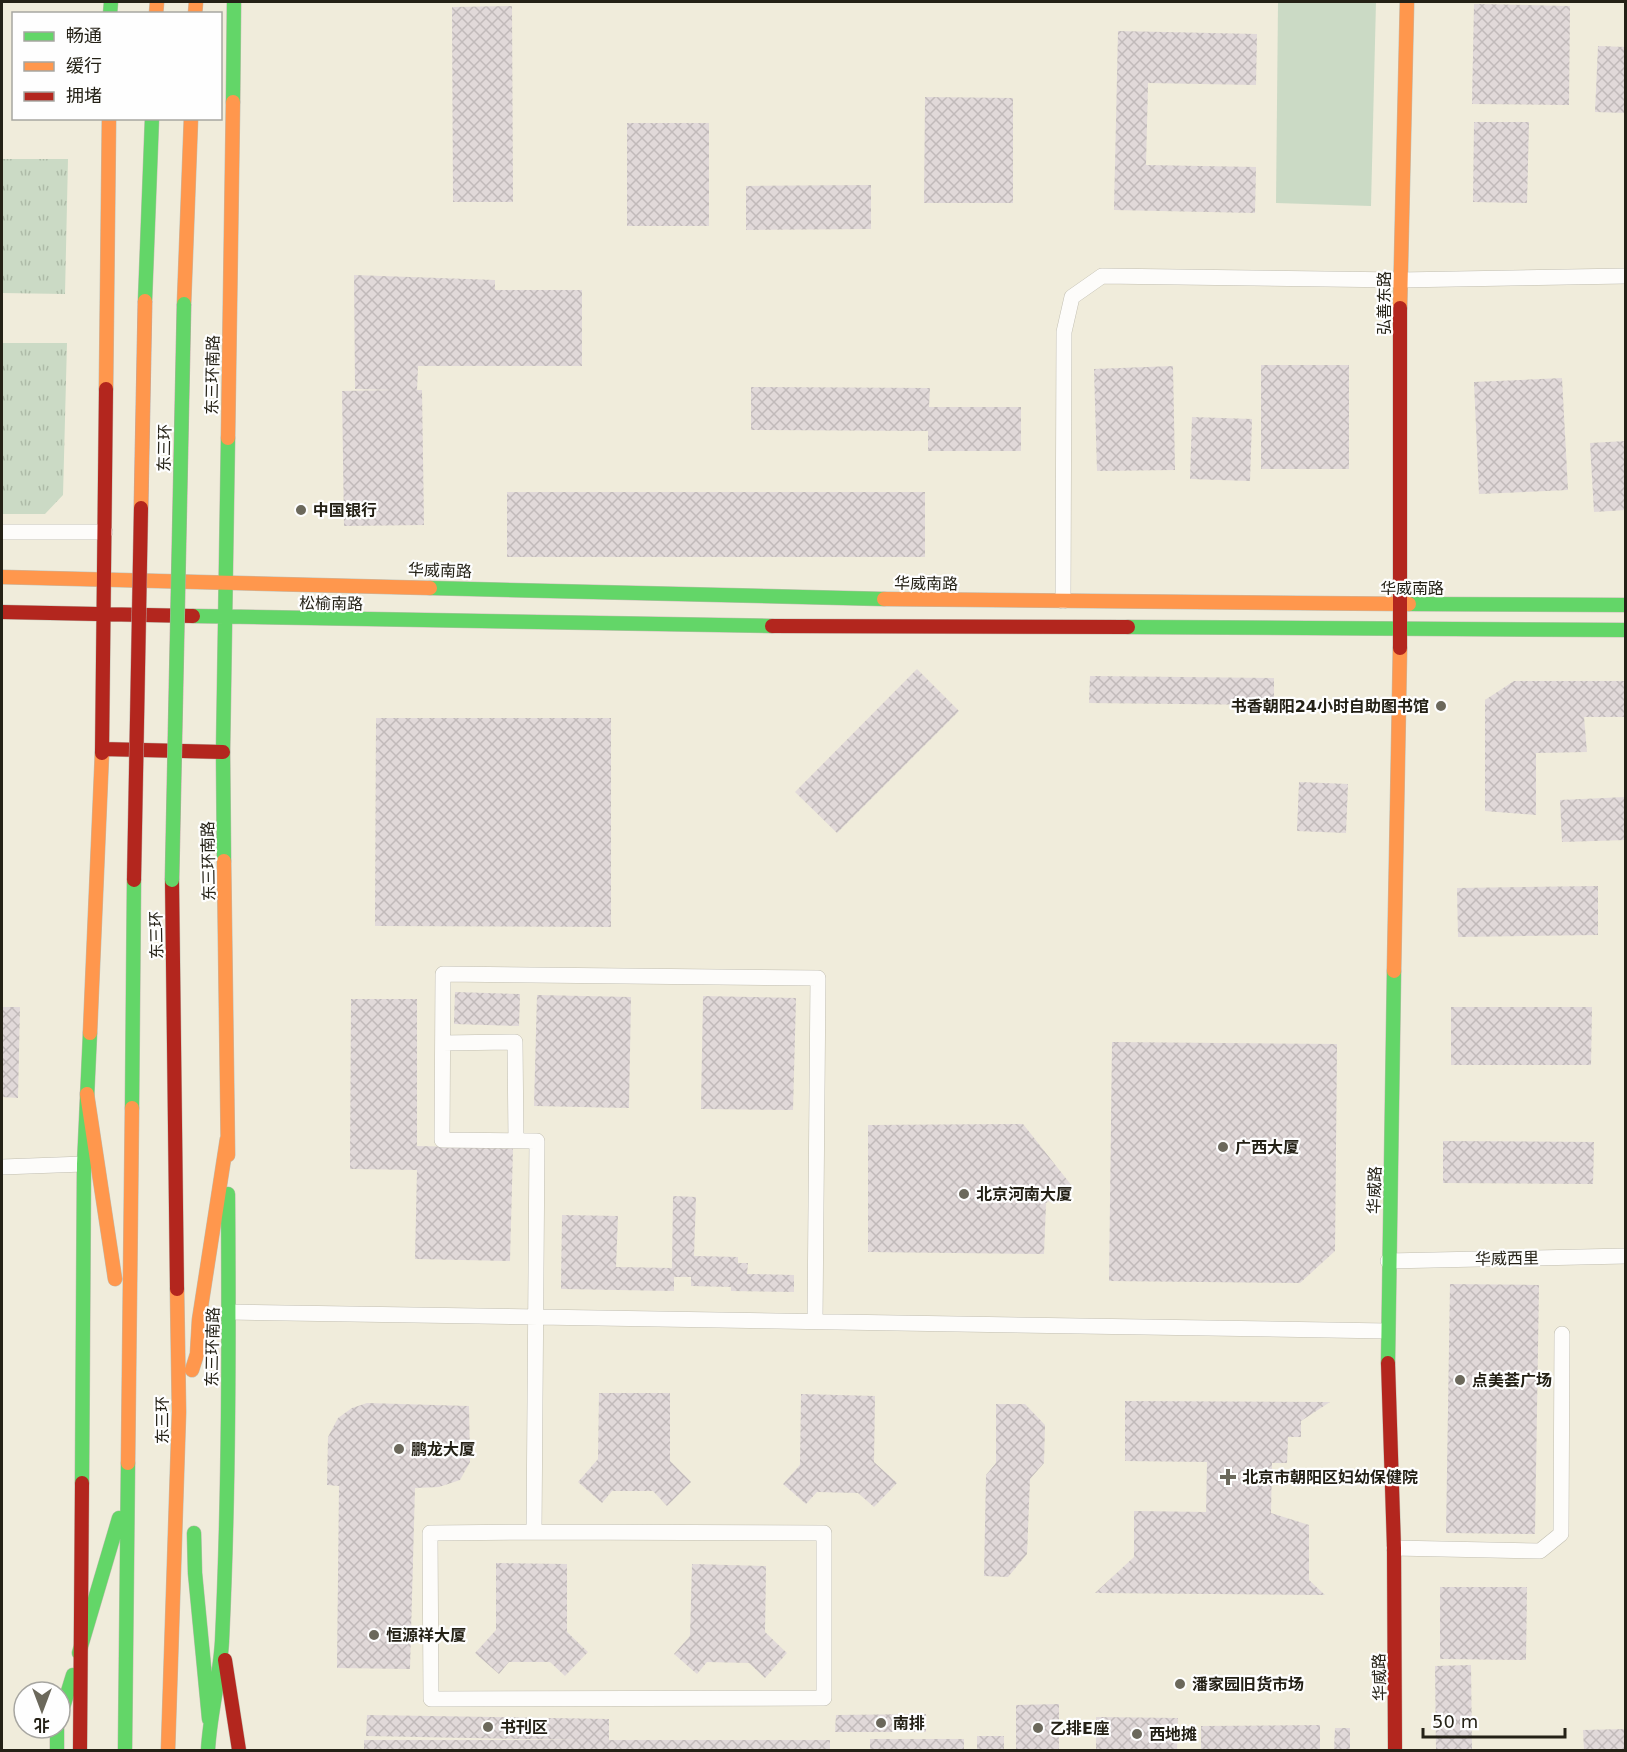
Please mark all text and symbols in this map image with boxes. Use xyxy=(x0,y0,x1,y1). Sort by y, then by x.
legend xyxy=(12,12,222,120)
text: 畅通 xyxy=(66,25,102,46)
text: 缓行 xyxy=(66,55,102,76)
text: 拥堵 xyxy=(66,85,102,106)
street label: 弘善东路 xyxy=(1375,271,1394,335)
street label: 东三环南路 xyxy=(202,335,223,415)
street label: 东三环 xyxy=(155,424,174,472)
place label: 中国银行 xyxy=(313,501,377,520)
marker: 中国银行 xyxy=(294,503,308,517)
street label: 华威南路 xyxy=(408,560,472,581)
street label: 华威南路 xyxy=(894,573,958,594)
street label: 华威南路 xyxy=(1380,579,1444,598)
street label: 松榆南路 xyxy=(299,593,363,614)
place label: 书香朝阳24小时自助图书馆 xyxy=(1231,697,1429,716)
marker: 书香朝阳24小时自助图书馆 xyxy=(1434,699,1448,713)
street label: 东三环南路 xyxy=(198,821,219,901)
street label: 东三环 xyxy=(147,911,166,959)
place label: 广西大厦 xyxy=(1235,1138,1299,1157)
marker: 广西大厦 xyxy=(1216,1140,1230,1154)
street label: 华威路 xyxy=(1364,1166,1385,1214)
place label: 北京河南大厦 xyxy=(976,1185,1072,1204)
marker: 北京河南大厦 xyxy=(957,1187,971,1201)
street label: 华威西里 xyxy=(1475,1248,1539,1269)
street label: 东三环南路 xyxy=(202,1307,223,1387)
place label: 点美荟广场 xyxy=(1472,1371,1552,1390)
marker: 点美荟广场 xyxy=(1453,1373,1467,1387)
street label: 东三环 xyxy=(153,1396,172,1444)
place label: 鹏龙大厦 xyxy=(411,1440,475,1459)
marker: 鹏龙大厦 xyxy=(392,1442,406,1456)
marker: 北京市朝阳区妇幼保健院 xyxy=(1219,1468,1237,1486)
place label: 北京市朝阳区妇幼保健院 xyxy=(1242,1468,1418,1487)
place label: 恒源祥大厦 xyxy=(386,1626,466,1645)
marker: 恒源祥大厦 xyxy=(367,1628,381,1642)
street label: 华威路 xyxy=(1370,1653,1389,1701)
place label: 潘家园旧货市场 xyxy=(1192,1675,1304,1694)
marker: 潘家园旧货市场 xyxy=(1173,1677,1187,1691)
north arrow xyxy=(12,1680,72,1740)
scale bar xyxy=(1423,1701,1566,1739)
text: 50 m xyxy=(1432,1711,1478,1732)
place label: 南排 xyxy=(893,1714,925,1733)
text: 北 xyxy=(34,1715,50,1734)
marker: 南排 xyxy=(874,1716,888,1730)
place label: 书刊区 xyxy=(500,1718,548,1737)
place label: 乙排E座 xyxy=(1050,1719,1109,1738)
marker: 书刊区 xyxy=(481,1720,495,1734)
marker: 乙排E座 xyxy=(1031,1721,1045,1735)
place label: 西地摊 xyxy=(1149,1725,1197,1744)
marker: 西地摊 xyxy=(1130,1727,1144,1741)

